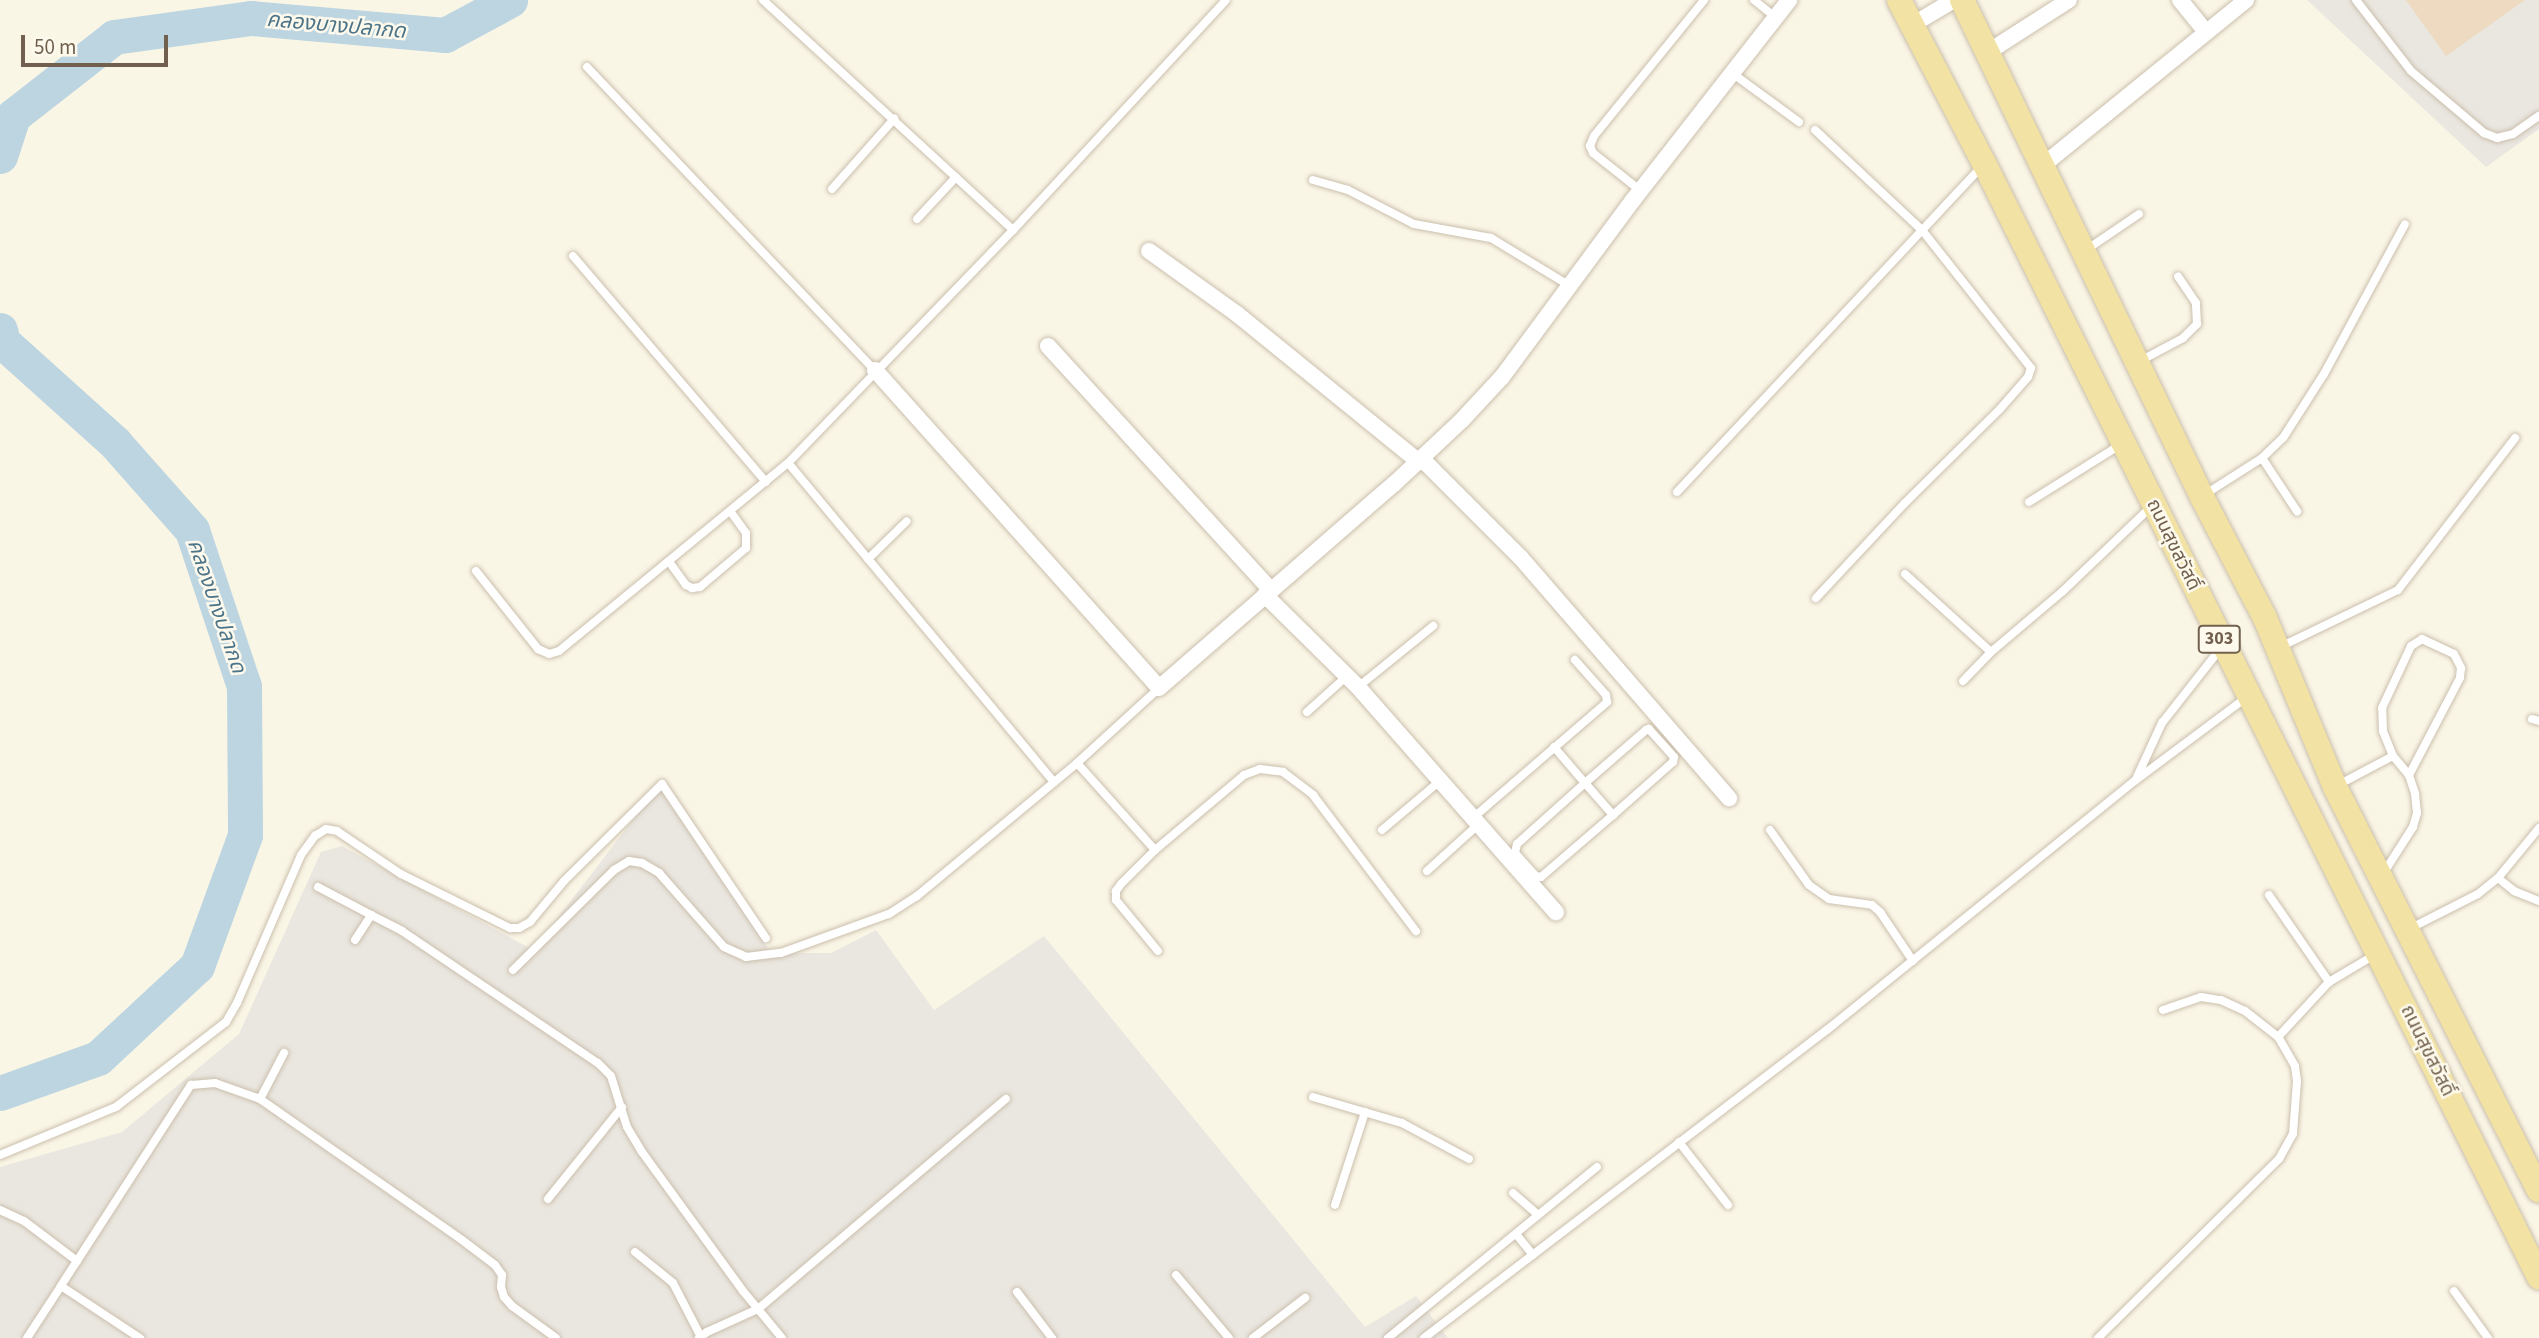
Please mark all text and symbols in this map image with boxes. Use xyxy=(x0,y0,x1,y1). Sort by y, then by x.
water label: คลองบางปลากด xyxy=(265,6,407,44)
scale bar xyxy=(24,21,172,65)
text: 50 m xyxy=(34,32,76,62)
street label: ถนนสุขสวัสดิ์ xyxy=(2141,496,2205,594)
water label: คลองบางปลากด xyxy=(182,536,252,676)
road number: 303 xyxy=(2196,624,2242,654)
street label: ถนนสุขสวัสดิ์ xyxy=(2395,1002,2459,1100)

